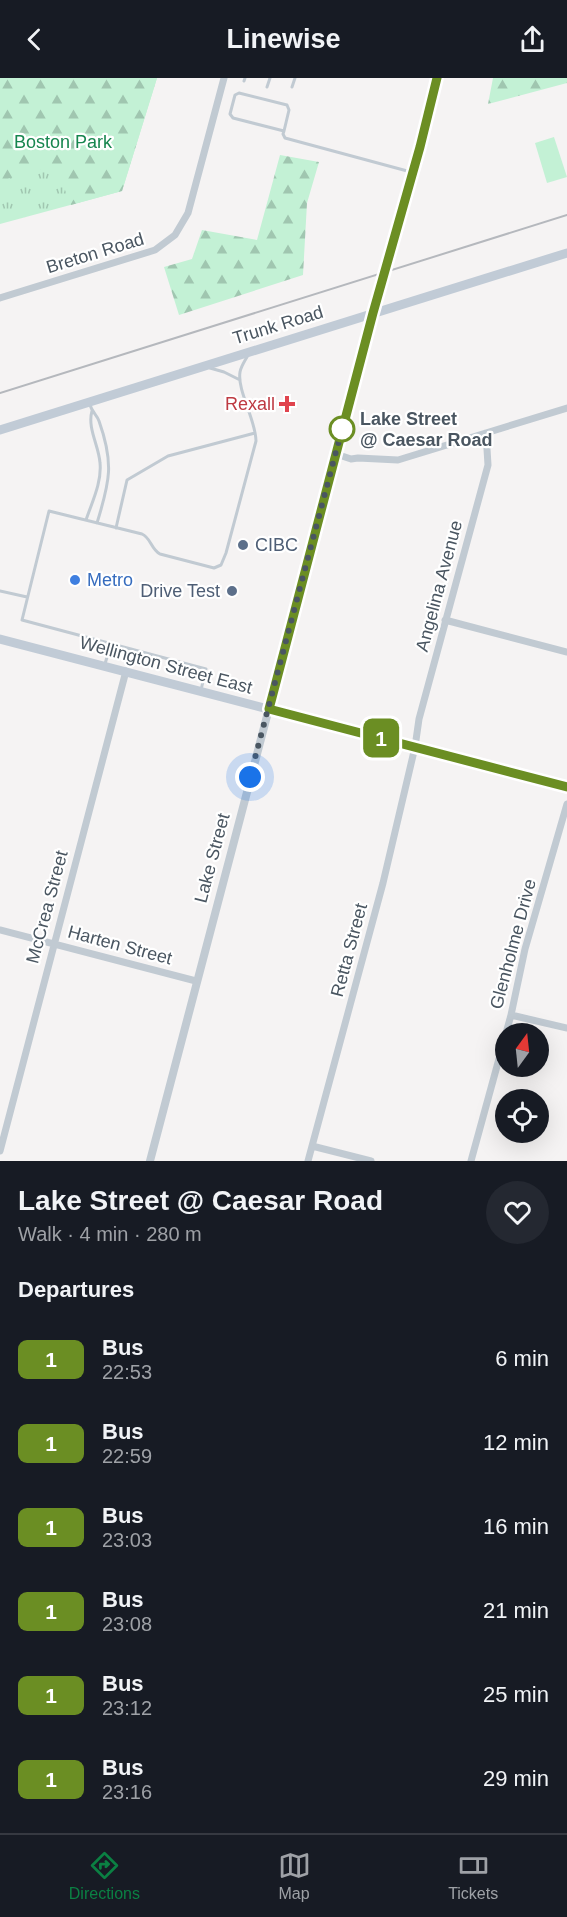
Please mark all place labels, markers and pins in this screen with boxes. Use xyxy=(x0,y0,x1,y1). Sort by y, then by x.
place label: Rexall xyxy=(225,394,275,414)
marker: Rexall xyxy=(280,397,294,411)
place label: Lake Street @ Caesar Road xyxy=(360,409,493,450)
marker: Lake Street @ Caesar Road xyxy=(329,416,355,442)
place label: CIBC xyxy=(255,535,298,555)
marker: CIBC xyxy=(236,538,250,552)
place label: Metro xyxy=(87,570,133,590)
marker: Metro xyxy=(68,573,82,587)
place label: Drive Test xyxy=(140,581,220,601)
marker: Drive Test xyxy=(225,584,239,598)

